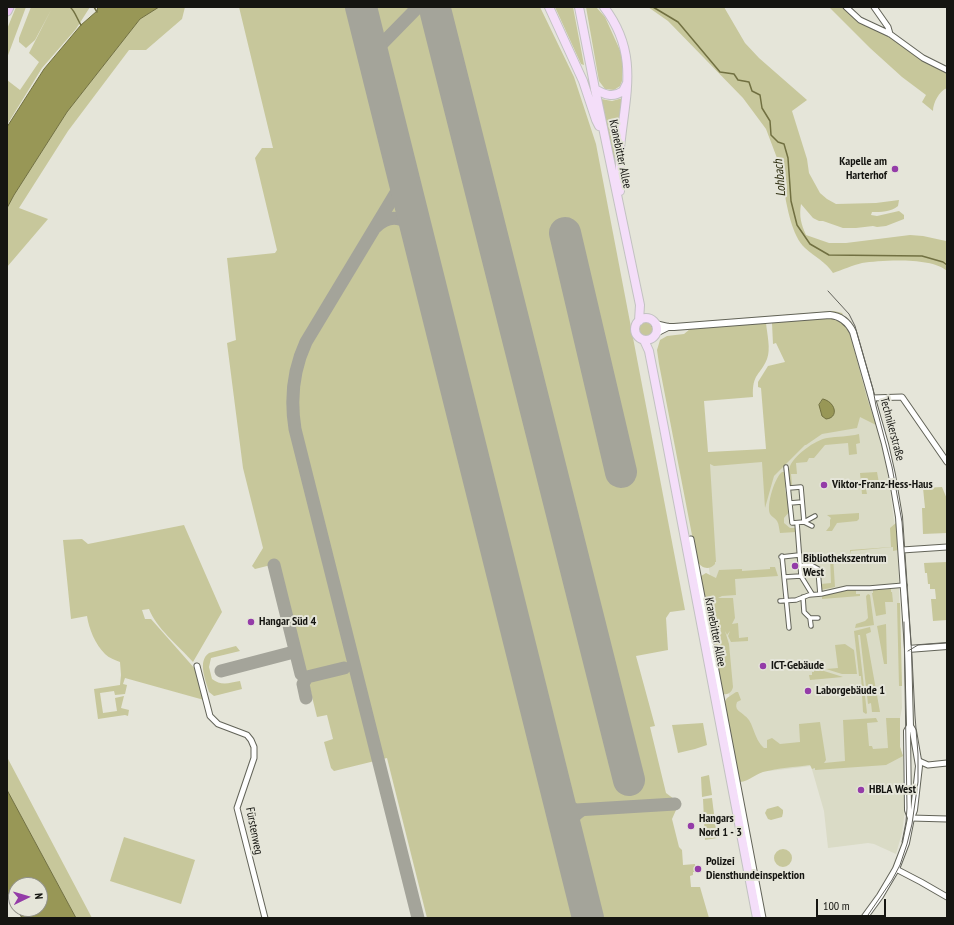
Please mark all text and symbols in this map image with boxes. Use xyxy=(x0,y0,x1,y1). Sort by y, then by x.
street label: Kranebitter Allee xyxy=(606,118,634,190)
place label: Kapelle am Harterhof xyxy=(839,155,887,183)
water label: Lohbach xyxy=(771,159,789,197)
marker: Kapelle am Harterhof xyxy=(890,164,900,174)
street label: Technikerstraße xyxy=(877,396,907,462)
place label: Viktor-Franz-Hess-Haus xyxy=(832,478,933,492)
marker: Viktor-Franz-Hess-Haus xyxy=(819,480,829,490)
place label: Bibliothekszentrum West xyxy=(803,552,886,580)
marker: Bibliothekszentrum West xyxy=(790,561,800,571)
street label: Kranebitter Allee xyxy=(701,596,729,668)
place label: Hangar Süd 4 xyxy=(259,615,316,629)
marker: Hangar Süd 4 xyxy=(246,617,256,627)
place label: ICT-Gebäude xyxy=(771,659,824,673)
marker: ICT-Gebäude xyxy=(758,661,768,671)
place label: Laborgebäude 1 xyxy=(816,684,885,698)
marker: Laborgebäude 1 xyxy=(803,686,813,696)
place label: HBLA West xyxy=(869,783,916,797)
marker: HBLA West xyxy=(856,785,866,795)
street label: Fürstenweg xyxy=(242,806,266,856)
place label: Hangars Nord 1 - 3 xyxy=(699,812,742,840)
marker: Hangars Nord 1 - 3 xyxy=(686,821,696,831)
place label: Polizei Diensthundeinspektion xyxy=(706,855,805,883)
marker: Polizei Diensthundeinspektion xyxy=(693,864,703,874)
north arrow xyxy=(8,877,48,917)
scale bar xyxy=(818,891,888,917)
text: N xyxy=(32,892,46,900)
text: 100 m xyxy=(823,898,850,913)

